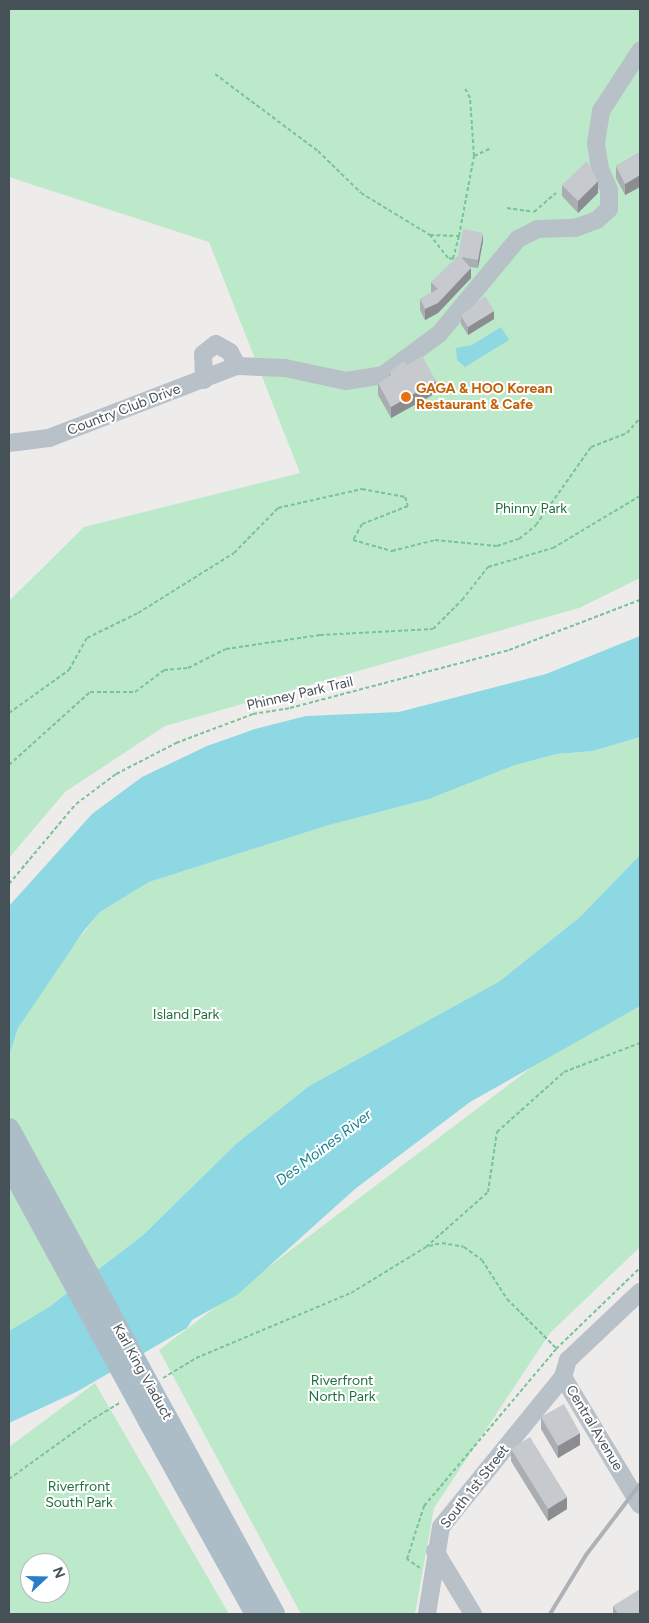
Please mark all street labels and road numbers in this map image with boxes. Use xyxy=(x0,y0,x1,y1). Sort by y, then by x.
street label: Country Club Drive xyxy=(65,381,183,439)
street label: Phinney Park Trail xyxy=(245,674,355,714)
street label: Karl King Viaduct xyxy=(109,1321,175,1423)
street label: Central Avenue xyxy=(562,1382,626,1474)
street label: South 1st Street xyxy=(437,1442,513,1532)

